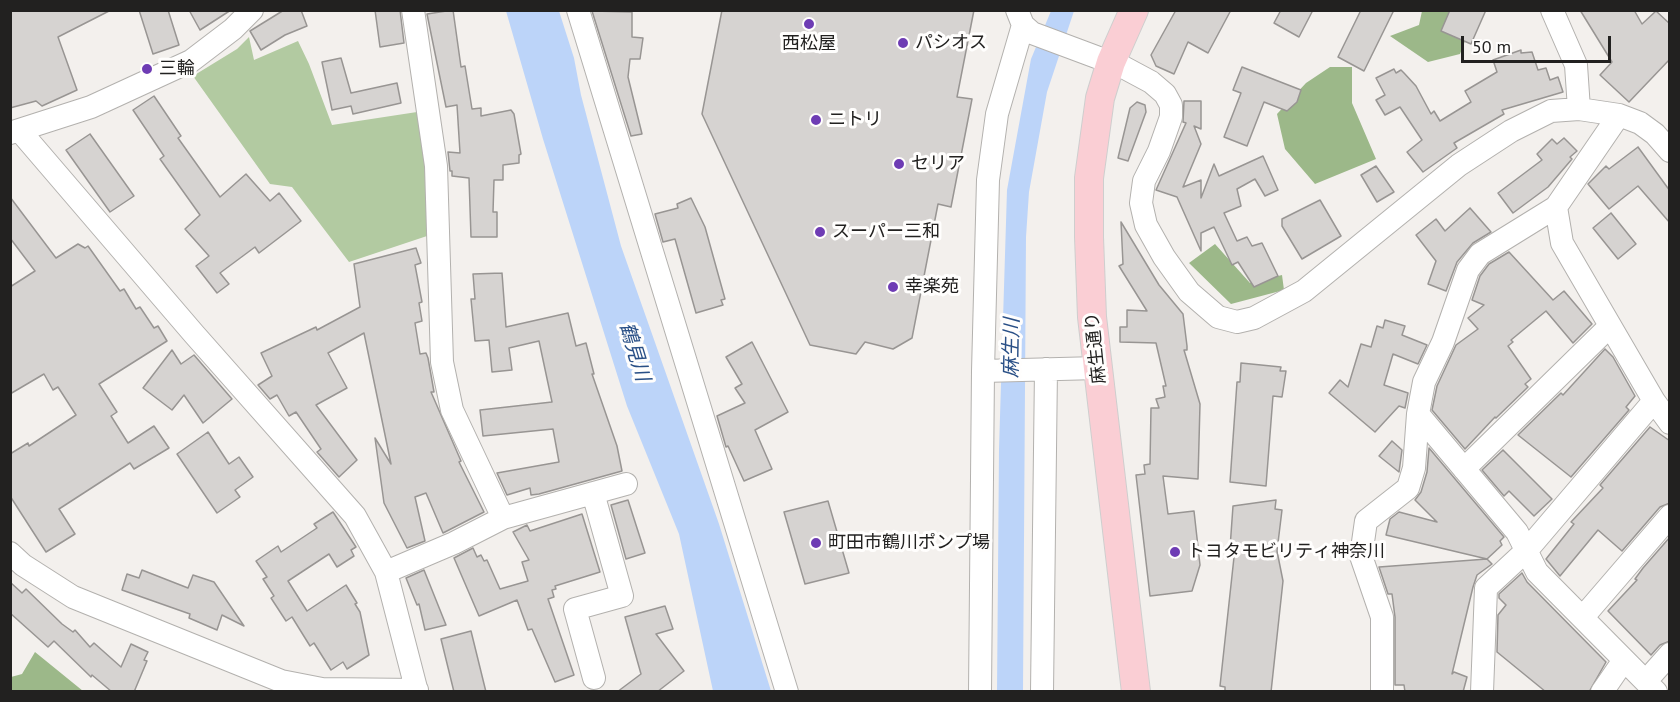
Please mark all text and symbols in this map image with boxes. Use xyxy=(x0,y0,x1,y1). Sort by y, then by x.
marker: 西松屋 xyxy=(802,17,816,31)
scale bar xyxy=(1464,24,1614,62)
place label: パシオス xyxy=(915,32,987,54)
place label: 西松屋 xyxy=(782,33,836,55)
text: 50 m xyxy=(1472,35,1511,58)
marker: パシオス xyxy=(896,36,910,50)
place label: 三輪 xyxy=(159,58,195,80)
marker: 三輪 xyxy=(140,62,154,76)
place label: ニトリ xyxy=(828,109,882,131)
marker: ニトリ xyxy=(809,113,823,127)
place label: セリア xyxy=(911,153,965,175)
marker: セリア xyxy=(892,157,906,171)
place label: スーパー三和 xyxy=(832,221,940,243)
marker: スーパー三和 xyxy=(813,225,827,239)
place label: 幸楽苑 xyxy=(905,276,959,298)
marker: 幸楽苑 xyxy=(886,280,900,294)
street label: 麻生通り xyxy=(1081,311,1111,385)
water label: 麻生川 xyxy=(999,318,1025,378)
water label: 鶴見川 xyxy=(614,320,654,384)
place label: 町田市鶴川ポンプ場 xyxy=(828,532,990,554)
marker: 町田市鶴川ポンプ場 xyxy=(809,536,823,550)
place label: トヨタモビリティ神奈川 xyxy=(1187,541,1385,563)
marker: トヨタモビリティ神奈川 xyxy=(1168,545,1182,559)

